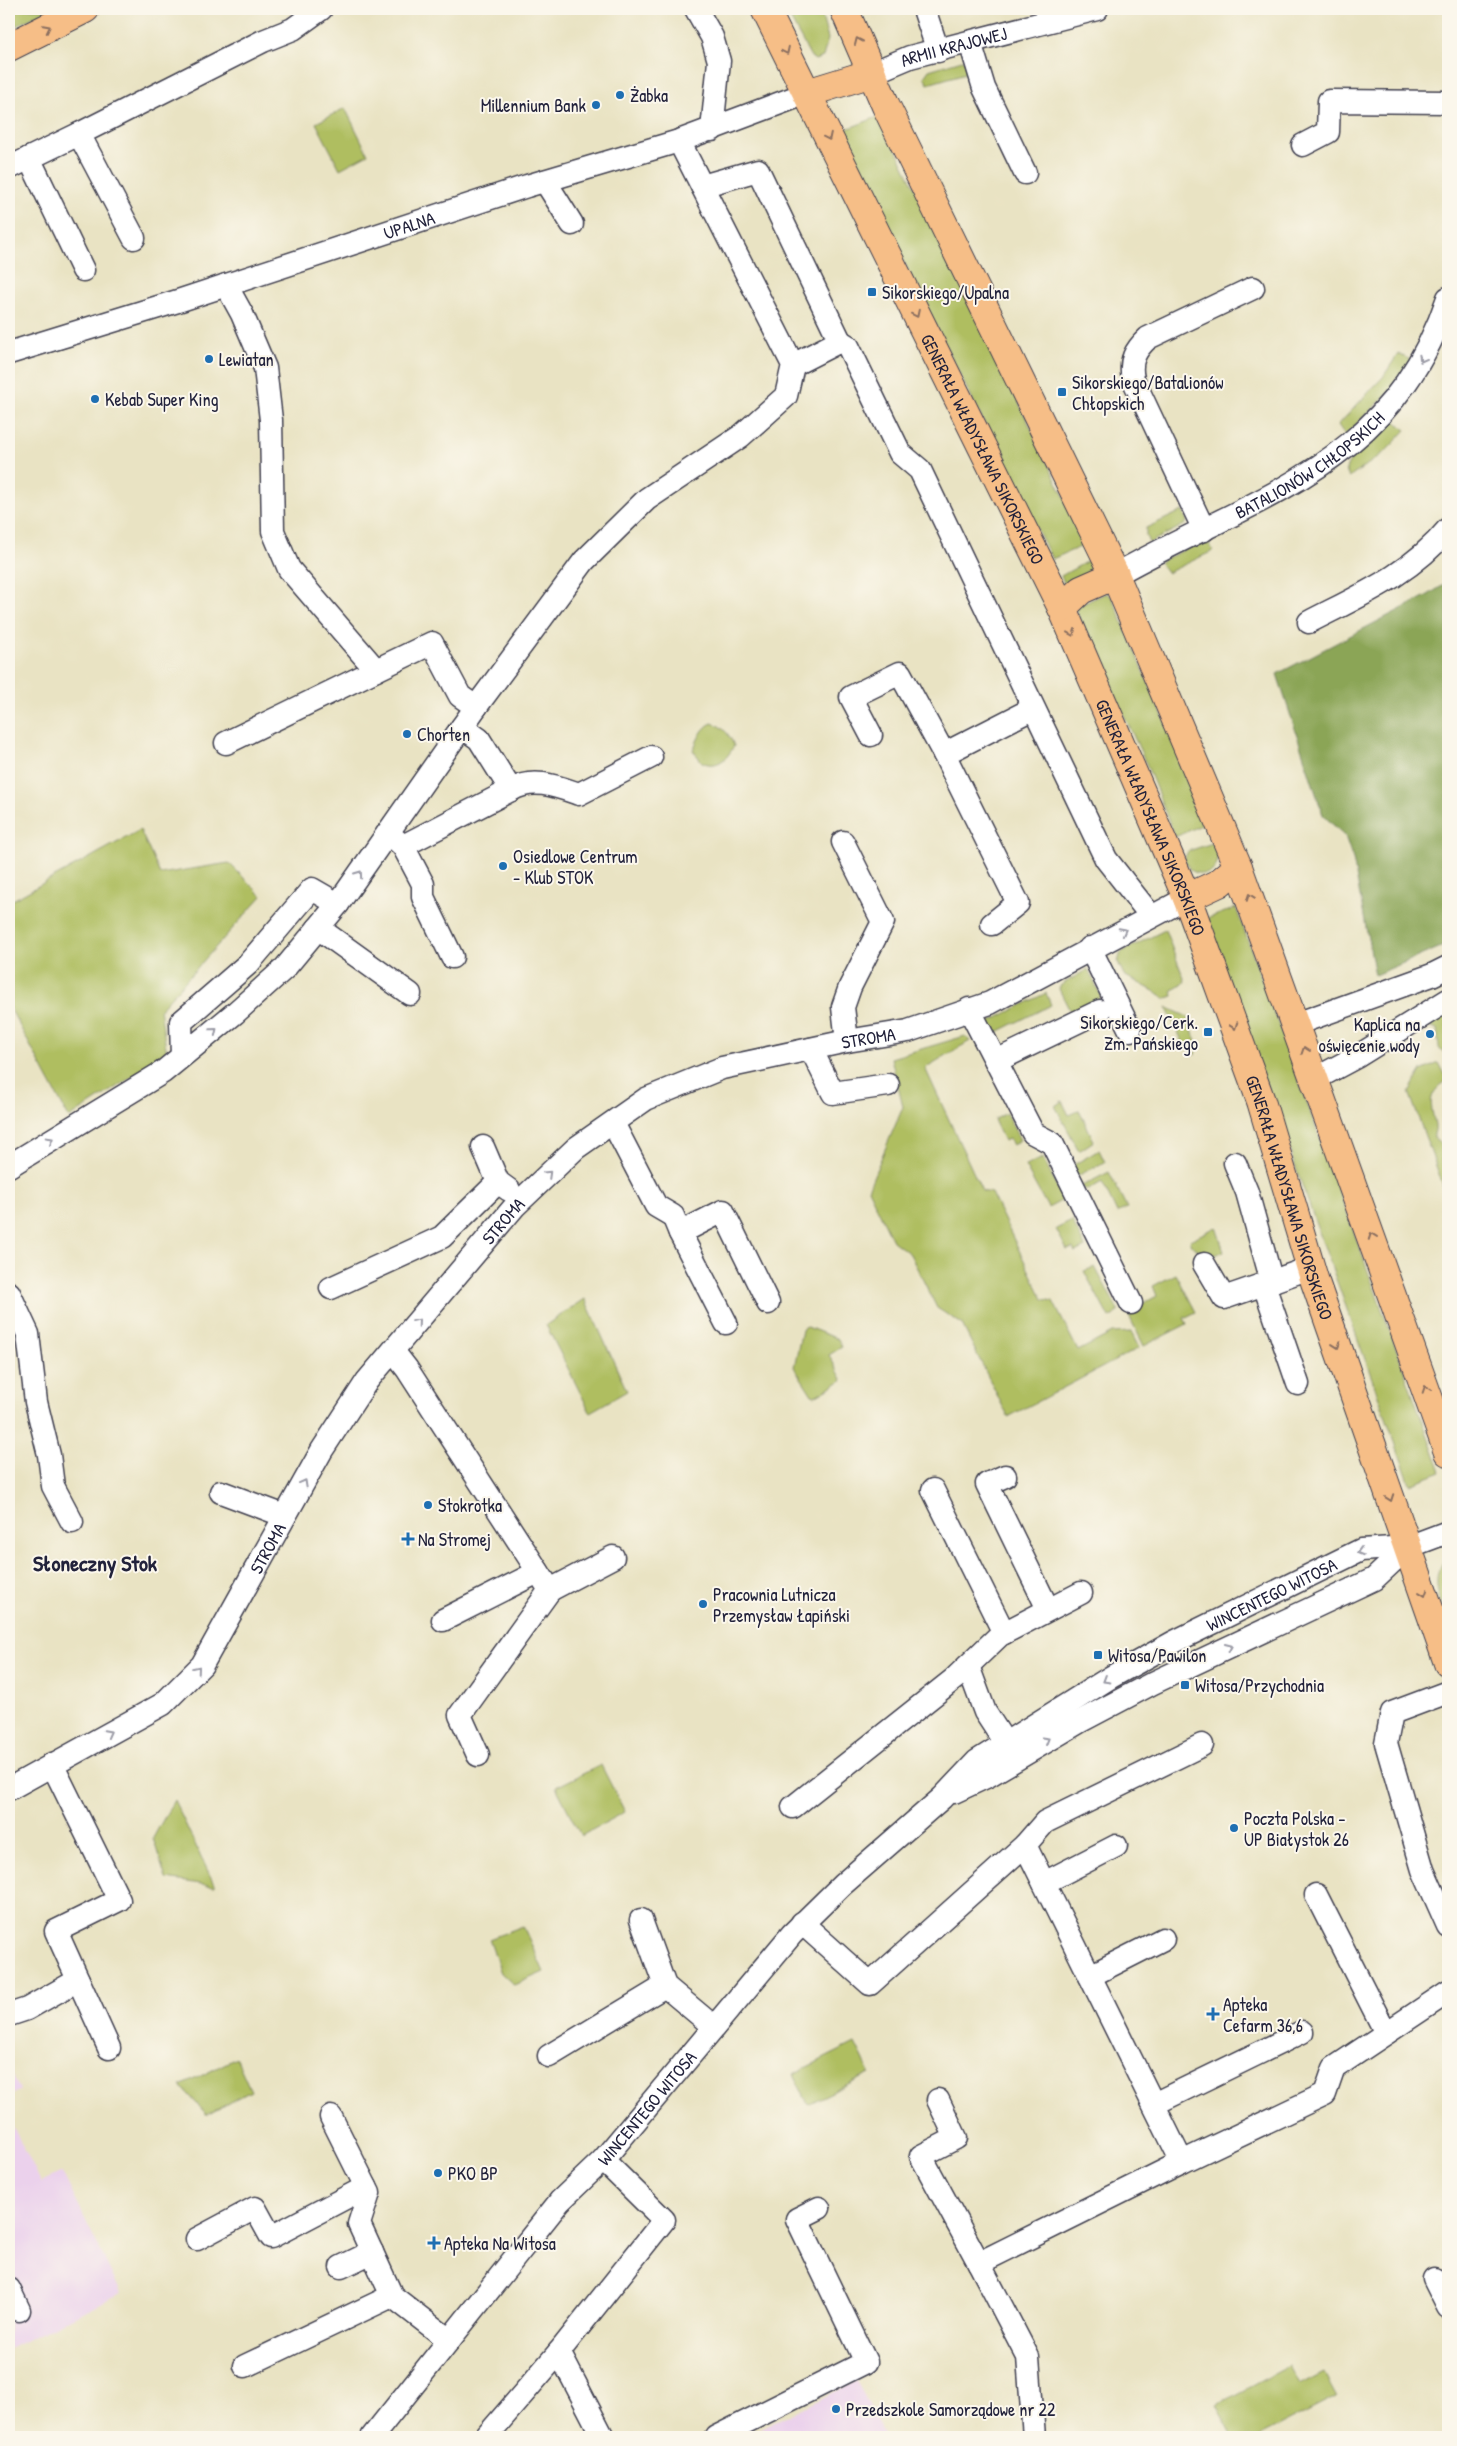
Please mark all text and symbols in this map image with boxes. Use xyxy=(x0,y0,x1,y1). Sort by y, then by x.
street label: ARMII KRAJOWEJ xyxy=(896,20,1010,72)
one-way arrow xyxy=(42,24,51,34)
one-way arrow xyxy=(853,37,864,46)
one-way arrow xyxy=(780,46,790,55)
place label: Żabka xyxy=(630,83,668,108)
marker: Żabka xyxy=(614,89,626,101)
place label: Millennium Bank xyxy=(481,93,587,118)
marker: Millennium Bank xyxy=(590,99,602,111)
one-way arrow xyxy=(822,132,832,141)
street label: UPALNA xyxy=(380,205,438,245)
place label: Sikorskiego/Upalna xyxy=(882,280,1009,305)
marker: Sikorskiego/Upalna xyxy=(866,286,878,298)
one-way arrow xyxy=(909,309,920,318)
street label: GENERAŁA WŁADYSŁAWA SIKORSKIEGO xyxy=(915,329,1051,568)
place label: Lewiatan xyxy=(219,347,274,372)
marker: Lewiatan xyxy=(203,353,215,365)
one-way arrow xyxy=(1418,354,1428,363)
place label: Sikorskiego/Batalionów Chłopskich xyxy=(1072,370,1224,416)
marker: Sikorskiego/Batalionów Chłopskich xyxy=(1056,386,1068,398)
place label: Kebab Super King xyxy=(105,387,219,412)
marker: Kebab Super King xyxy=(89,393,101,405)
street label: BATALIONÓW CHŁOPSKICH xyxy=(1231,406,1390,524)
one-way arrow xyxy=(1066,628,1077,637)
street label: GENERAŁA WŁADYSŁAWA SIKORSKIEGO xyxy=(1090,695,1212,939)
place label: Chorten xyxy=(417,722,470,747)
marker: Chorten xyxy=(401,728,413,740)
place label: Osiedlowe Centrum - Klub STOK xyxy=(513,844,638,890)
marker: Osiedlowe Centrum - Klub STOK xyxy=(497,860,509,872)
one-way arrow xyxy=(353,870,362,879)
one-way arrow xyxy=(1246,894,1256,902)
one-way arrow xyxy=(1118,927,1127,937)
place label: Sikorskiego/Cerk. Zm. Pańskiego xyxy=(1080,1010,1198,1056)
place label: Kaplica na oświęcenie wody xyxy=(1318,1012,1420,1058)
street label: STROMA xyxy=(839,1021,897,1054)
one-way arrow xyxy=(1228,1021,1238,1030)
marker: Sikorskiego/Cerk. Zm. Pańskiego xyxy=(1202,1026,1214,1038)
one-way arrow xyxy=(208,1028,217,1036)
marker: Kaplica na oświęcenie wody xyxy=(1424,1028,1436,1040)
one-way arrow xyxy=(1301,1047,1311,1055)
street label: GENERAŁA WŁADYSŁAWA SIKORSKIEGO xyxy=(1240,1072,1340,1323)
one-way arrow xyxy=(45,1137,54,1147)
one-way arrow xyxy=(543,1171,552,1180)
street label: STROMA xyxy=(476,1191,530,1249)
one-way arrow xyxy=(1368,1232,1378,1241)
one-way arrow xyxy=(412,1319,420,1328)
one-way arrow xyxy=(1331,1340,1341,1349)
one-way arrow xyxy=(1422,1385,1432,1394)
one-way arrow xyxy=(297,1479,307,1488)
place label: Stokrotka xyxy=(438,1493,502,1518)
one-way arrow xyxy=(1384,1493,1394,1502)
marker: Stokrotka xyxy=(422,1499,434,1511)
street label: STROMA xyxy=(243,1518,292,1578)
place label: Na Stromej xyxy=(418,1527,491,1552)
marker: Na Stromej xyxy=(402,1533,414,1545)
one-way arrow xyxy=(1356,1547,1365,1557)
district label: Słoneczny Stok xyxy=(33,1548,158,1579)
street label: WINCENTEGO WITOSA xyxy=(1202,1551,1341,1637)
place label: Pracownia Lutnicza Przemysław Łapiński xyxy=(713,1582,850,1628)
one-way arrow xyxy=(1418,1588,1428,1596)
marker: Pracownia Lutnicza Przemysław Łapiński xyxy=(697,1598,709,1610)
place label: Witosa/Pawilon xyxy=(1108,1643,1206,1668)
one-way arrow xyxy=(1224,1643,1233,1653)
marker: Witosa/Pawilon xyxy=(1092,1649,1104,1661)
one-way arrow xyxy=(191,1666,200,1675)
place label: Witosa/Przychodnia xyxy=(1195,1673,1324,1698)
one-way arrow xyxy=(1102,1674,1111,1684)
marker: Witosa/Przychodnia xyxy=(1179,1679,1191,1691)
one-way arrow xyxy=(103,1729,112,1739)
one-way arrow xyxy=(1040,1737,1049,1747)
place label: Poczta Polska - UP Białystok 26 xyxy=(1244,1806,1349,1852)
marker: Poczta Polska - UP Białystok 26 xyxy=(1228,1822,1240,1834)
place label: Apteka Cefarm 36,6 xyxy=(1223,1992,1303,2038)
marker: Apteka Cefarm 36,6 xyxy=(1207,2008,1219,2020)
street label: WINCENTEGO WITOSA xyxy=(591,2045,702,2171)
place label: PKO BP xyxy=(448,2161,498,2186)
marker: PKO BP xyxy=(432,2167,444,2179)
place label: Apteka Na Witosa xyxy=(444,2231,556,2256)
marker: Apteka Na Witosa xyxy=(428,2237,440,2249)
place label: Przedszkole Samorządowe nr 22 xyxy=(846,2397,1056,2422)
marker: Przedszkole Samorządowe nr 22 xyxy=(830,2403,842,2415)

